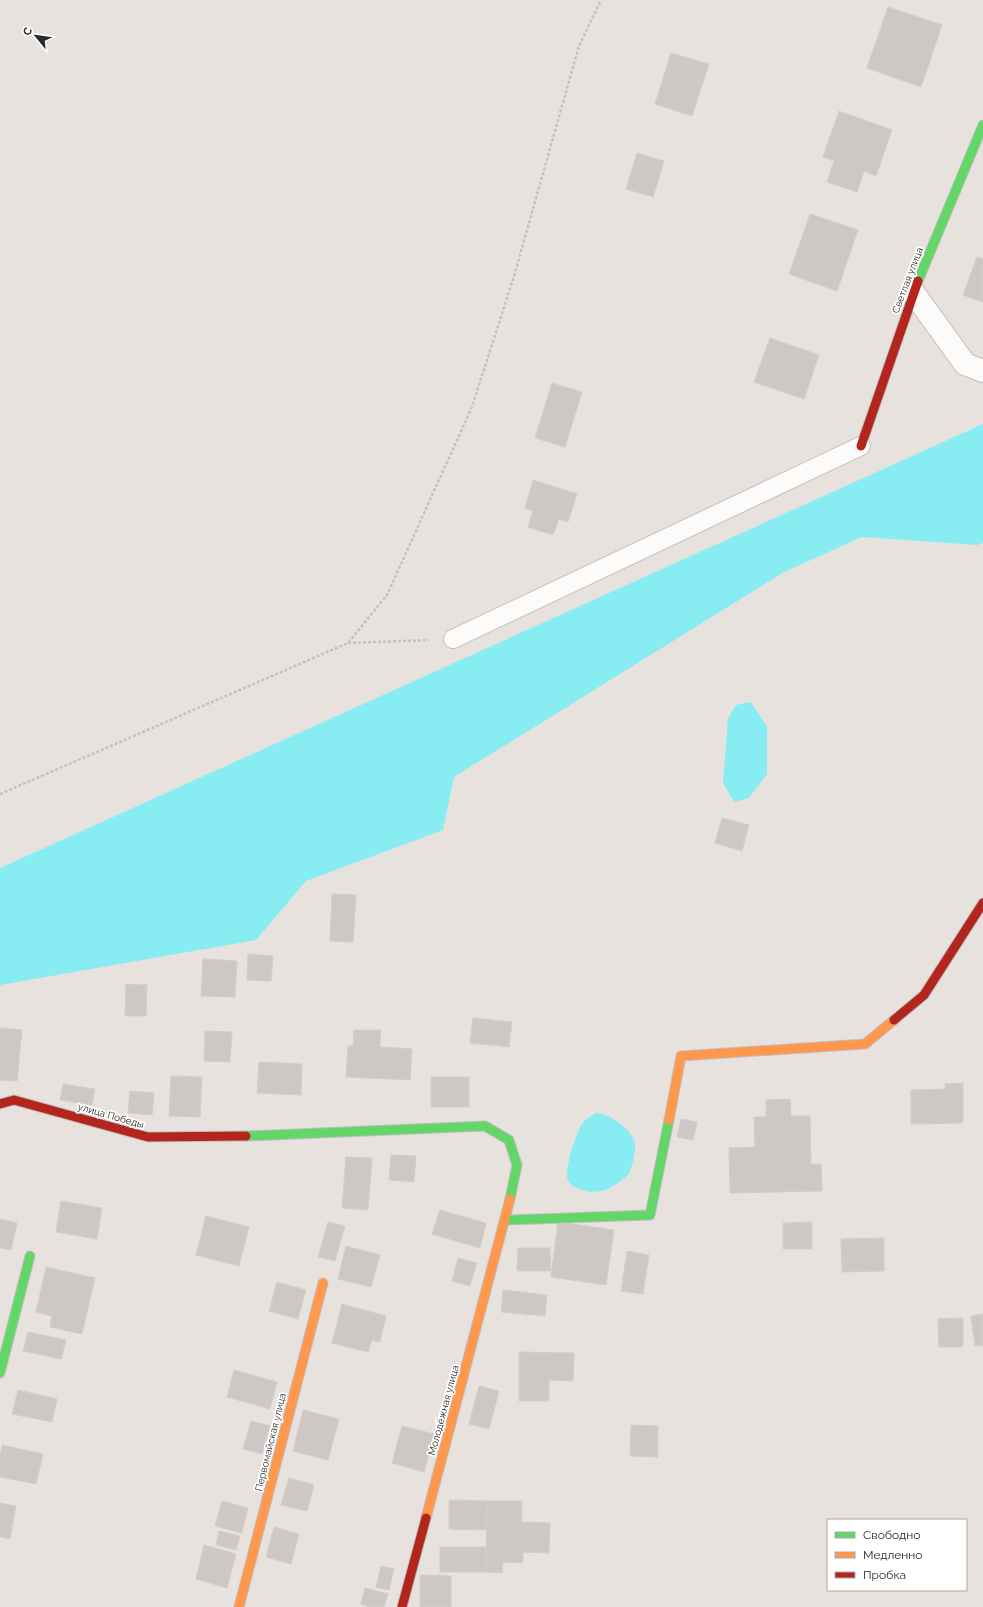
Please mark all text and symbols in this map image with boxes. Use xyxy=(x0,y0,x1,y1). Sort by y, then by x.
north arrow xyxy=(16,16,56,56)
text: С xyxy=(20,25,35,38)
street label: Светлая улица xyxy=(890,246,925,315)
street label: улица Победы xyxy=(76,1101,145,1130)
street label: Молодёжная улица xyxy=(426,1364,461,1456)
street label: Первомайская улица xyxy=(253,1392,288,1492)
legend xyxy=(827,1519,967,1591)
text: Свободно xyxy=(863,1528,920,1542)
text: Медленно xyxy=(863,1548,922,1562)
text: Пробка xyxy=(863,1568,906,1582)

